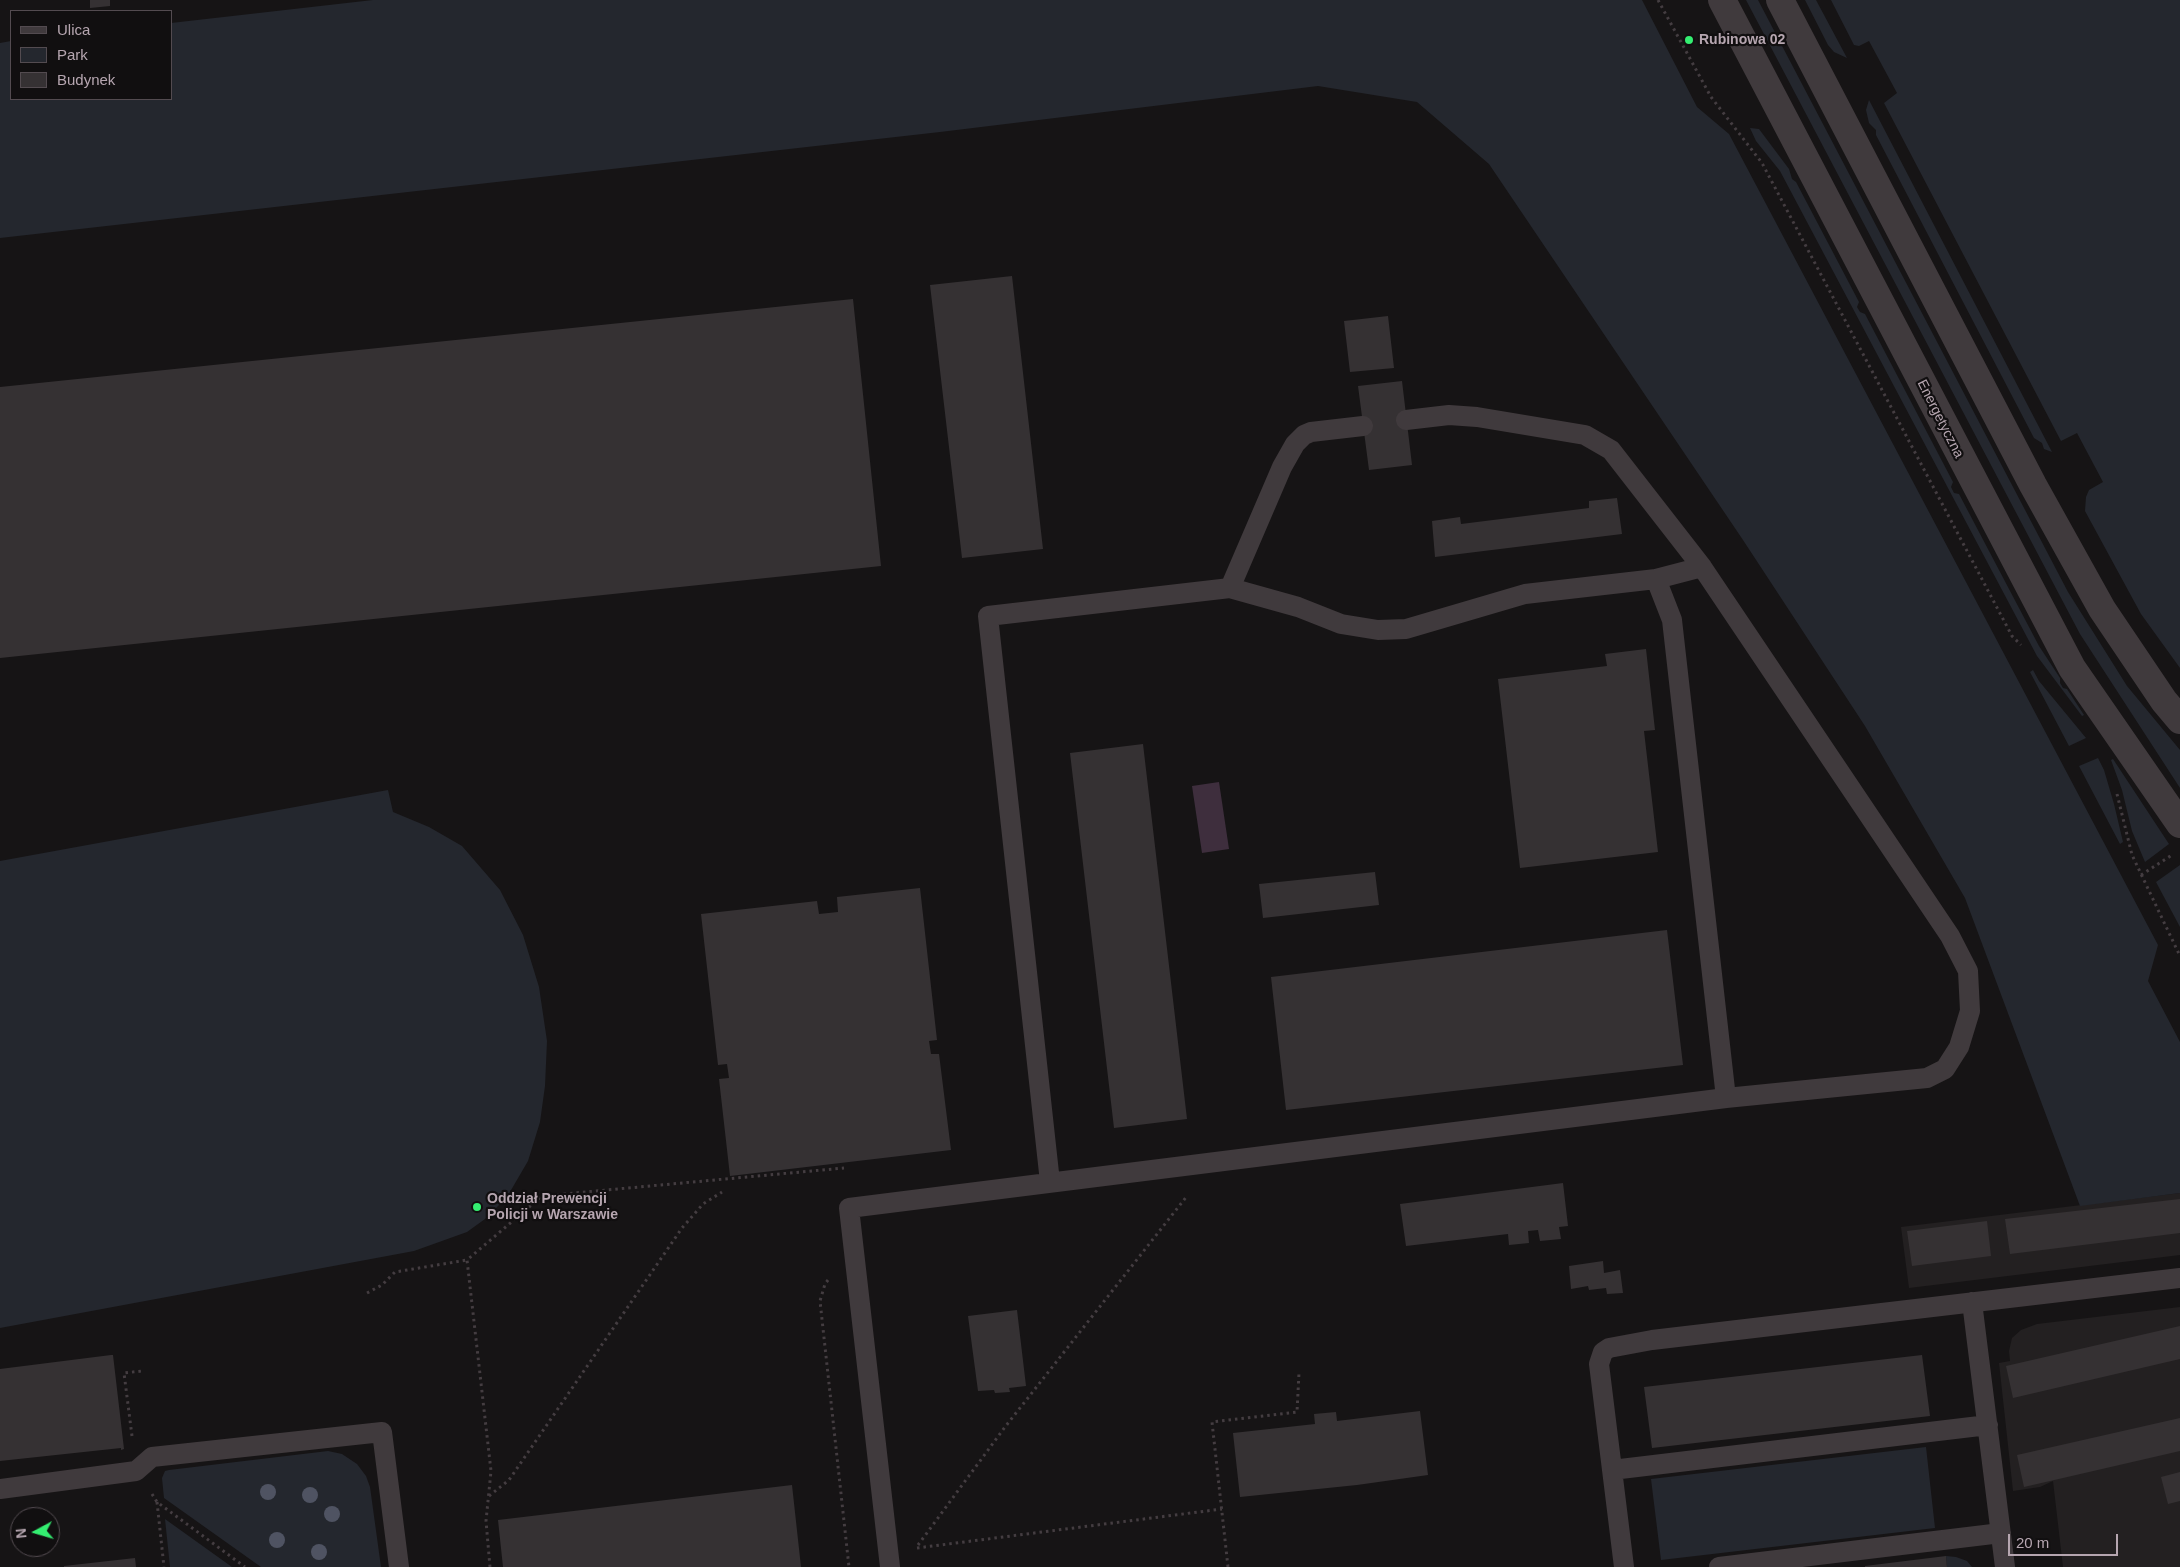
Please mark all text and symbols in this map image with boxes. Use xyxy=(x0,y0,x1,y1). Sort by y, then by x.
legend xyxy=(10,10,172,100)
text: Ulica xyxy=(57,21,90,38)
place label: Rubinowa 02 xyxy=(1699,32,1785,48)
marker: Rubinowa 02 xyxy=(1683,34,1695,46)
text: Park xyxy=(57,46,88,63)
text: Budynek xyxy=(57,71,115,88)
street label: Energetyczna xyxy=(1913,377,1967,461)
place label: Oddział Prewencji Policji w Warszawie xyxy=(487,1191,618,1224)
marker: Oddział Prewencji Policji w Warszawie xyxy=(471,1201,483,1213)
north arrow xyxy=(10,1507,60,1557)
scale bar xyxy=(2010,1524,2120,1556)
text: N xyxy=(13,1528,30,1539)
text: 20 m xyxy=(2016,1534,2049,1551)

